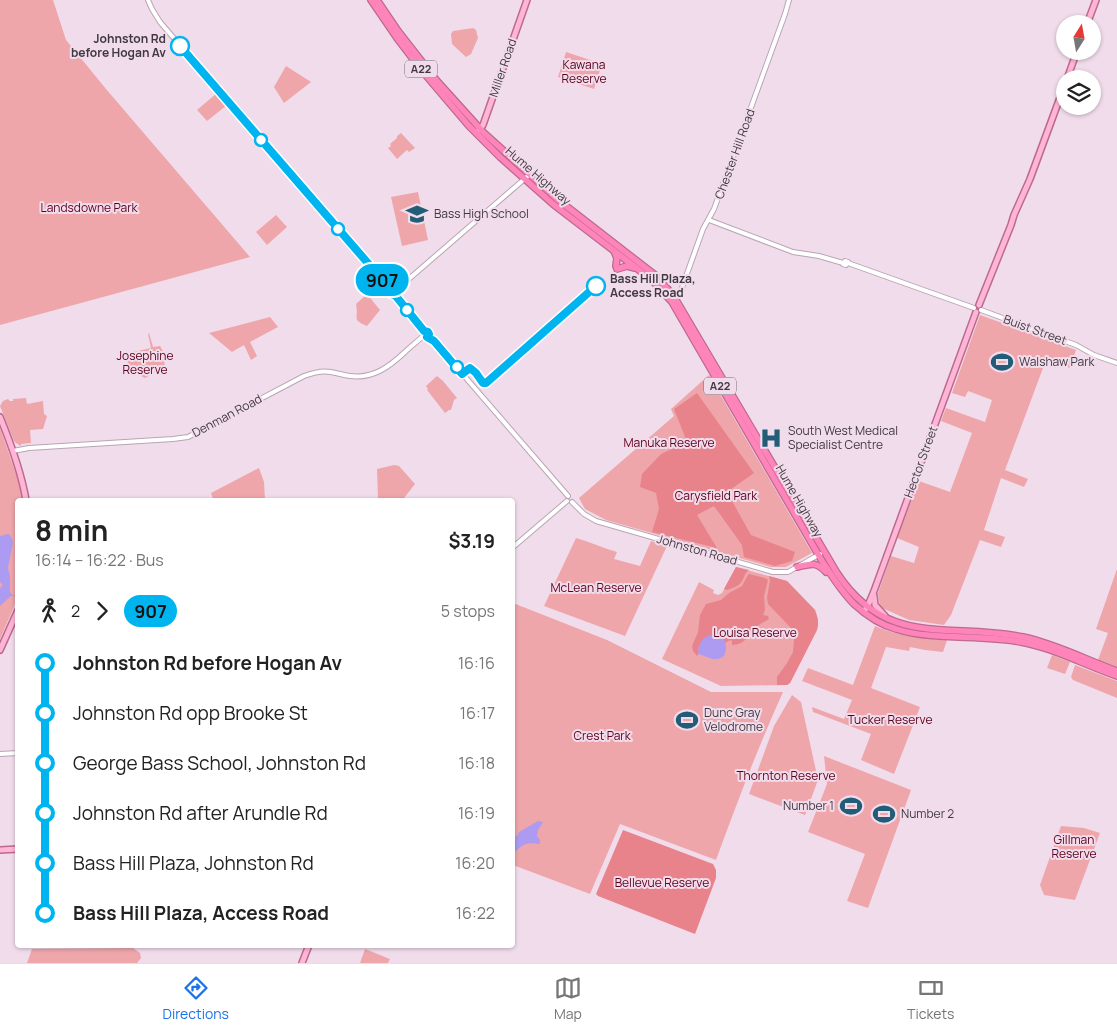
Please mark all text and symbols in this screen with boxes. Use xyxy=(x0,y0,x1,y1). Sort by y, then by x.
north arrow xyxy=(1056,15,1101,60)
map controls xyxy=(1056,15,1101,115)
place label: Johnston Rd before Hogan Av xyxy=(71,30,166,61)
marker: Johnston Rd before Hogan Av xyxy=(170,36,190,56)
street label: Miller Road xyxy=(485,36,520,99)
park label: Kawana Reserve xyxy=(561,56,607,87)
road number: A22 xyxy=(405,61,437,78)
button: layers xyxy=(1056,70,1101,115)
street label: Chester Hill Road xyxy=(710,106,759,201)
unlabelled marker xyxy=(254,133,268,147)
street label: Hume Highway xyxy=(502,142,575,209)
park label: Landsdowne Park xyxy=(41,199,138,216)
school or university icon: Bass High School xyxy=(404,201,430,227)
place label: Bass High School xyxy=(434,205,529,222)
unlabelled marker xyxy=(331,222,345,236)
line badge: 907 xyxy=(353,264,411,296)
text: 907 xyxy=(366,268,398,292)
place label: Bass Hill Plaza, Access Road xyxy=(610,270,696,301)
marker: Bass Hill Plaza, Access Road xyxy=(586,276,606,296)
unlabelled marker xyxy=(400,303,414,317)
street label: Buist Street xyxy=(1001,310,1069,349)
park label: Josephine Reserve xyxy=(117,347,173,378)
sports icon: Walshaw Park xyxy=(989,349,1015,375)
place label: Walshaw Park xyxy=(1019,353,1096,370)
unlabelled marker xyxy=(450,360,464,374)
road number: A22 xyxy=(704,378,736,394)
street label: Denman Road xyxy=(189,390,265,441)
place label: South West Medical Specialist Centre xyxy=(788,422,898,453)
street label: Hector Street xyxy=(900,423,941,500)
hospital icon: South West Medical Specialist Centre xyxy=(758,425,784,451)
park label: Manuka Reserve xyxy=(623,434,715,451)
street label: Hume Highway xyxy=(772,461,828,541)
park label: Carysfield Park xyxy=(675,487,758,504)
text: 8 min xyxy=(35,511,108,549)
text: $3.19 xyxy=(448,528,495,554)
street label: Johnston Road xyxy=(655,530,739,569)
text: 16:14 – 16:22 · Bus xyxy=(35,549,164,571)
park label: McLean Reserve xyxy=(550,579,642,596)
icon: walk xyxy=(35,597,63,625)
icon: forward xyxy=(88,597,116,625)
text: 907 xyxy=(134,599,167,623)
text: 2 xyxy=(71,600,80,622)
text: 5 stops xyxy=(441,600,495,622)
park label: Louisa Reserve xyxy=(713,624,797,641)
text: Johnston Rd before Hogan Av xyxy=(73,650,342,676)
text: 16:16 xyxy=(458,652,495,674)
text: Johnston Rd opp Brooke St xyxy=(73,700,308,726)
text: 16:17 xyxy=(460,702,495,724)
place label: Dunc Gray Velodrome xyxy=(704,704,763,735)
sports icon: Dunc Gray Velodrome xyxy=(674,707,700,733)
park label: Tucker Reserve xyxy=(848,711,933,728)
park label: Crest Park xyxy=(573,727,632,744)
text: George Bass School, Johnston Rd xyxy=(73,750,366,776)
text: 16:18 xyxy=(459,752,495,774)
park label: Thornton Reserve xyxy=(736,767,836,784)
sports icon: Number 1 xyxy=(838,793,864,819)
place label: Number 1 xyxy=(783,797,834,814)
text: Johnston Rd after Arundle Rd xyxy=(73,800,328,826)
sports icon: Number 2 xyxy=(871,801,897,827)
text: 16:19 xyxy=(458,802,495,824)
place label: Number 2 xyxy=(901,805,954,822)
park label: Gillman Reserve xyxy=(1051,831,1097,862)
text: Bass Hill Plaza, Johnston Rd xyxy=(73,850,314,876)
text: 16:20 xyxy=(455,852,495,874)
park label: Bellevue Reserve xyxy=(615,874,709,891)
text: Bass Hill Plaza, Access Road xyxy=(73,900,329,926)
text: 16:22 xyxy=(456,902,495,924)
tab: Directions xyxy=(163,974,229,1023)
tab: Map xyxy=(554,974,582,1023)
tab: Tickets xyxy=(907,974,954,1023)

